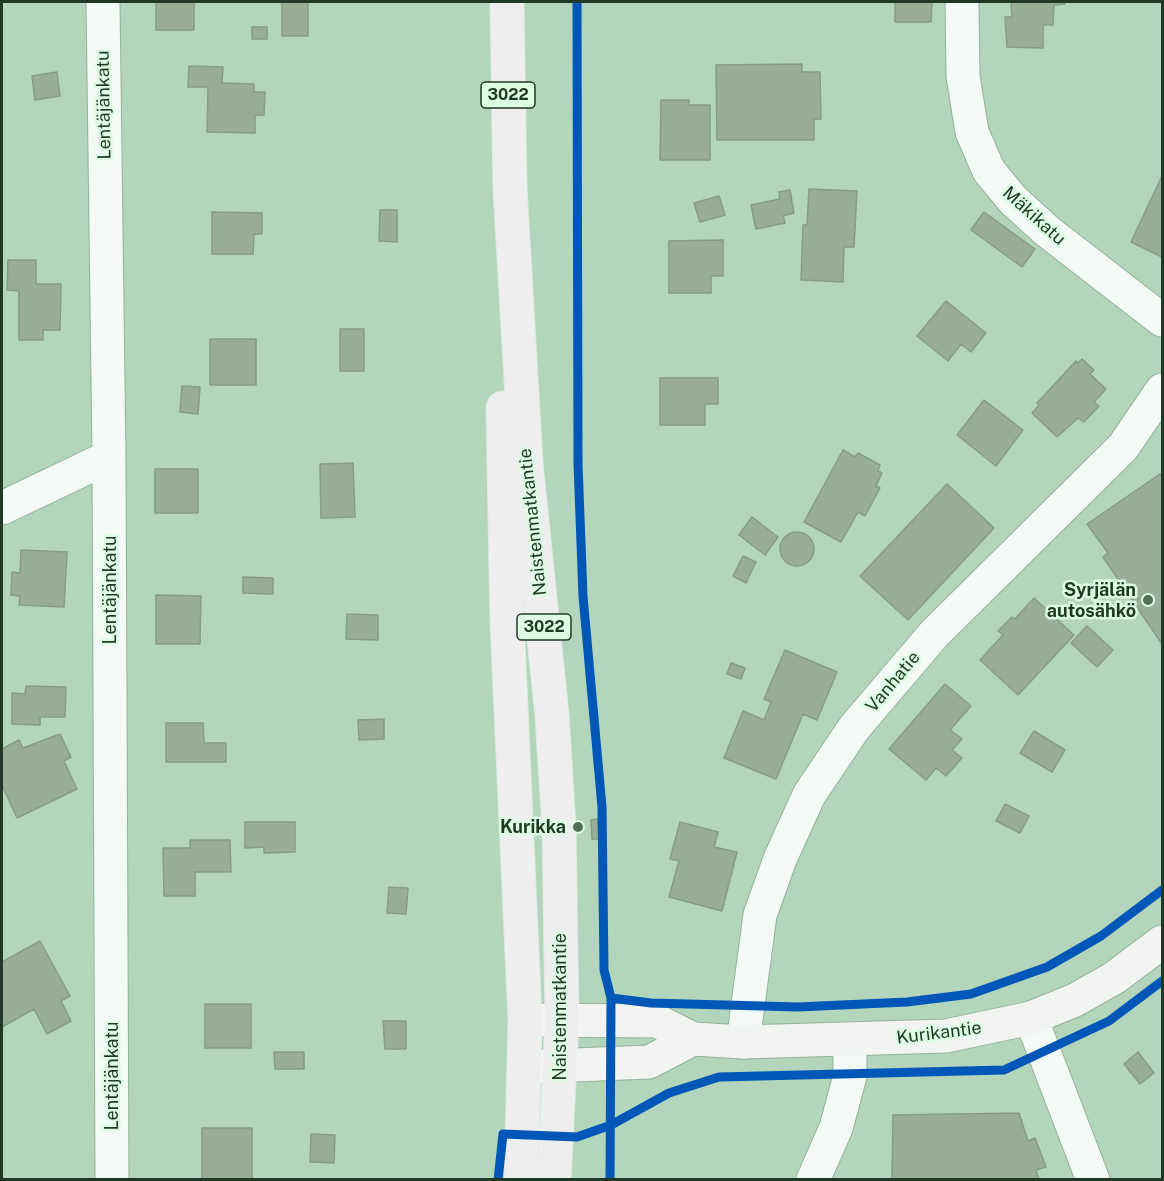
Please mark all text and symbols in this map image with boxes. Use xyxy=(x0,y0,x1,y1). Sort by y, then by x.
street label: Lentäjänkatu xyxy=(92,50,116,160)
road number: 3022 xyxy=(481,82,535,108)
street label: Mäkikatu xyxy=(998,182,1070,250)
street label: Naistenmatkantie xyxy=(515,447,551,597)
street label: Lentäjänkatu xyxy=(99,536,121,644)
place label: Syrjälän autosähkö xyxy=(1047,579,1136,622)
marker: Syrjälän autosähkö xyxy=(1141,593,1155,607)
road number: 3022 xyxy=(517,614,571,640)
street label: Vanhatie xyxy=(861,647,925,717)
place label: Kurikka xyxy=(500,816,566,838)
marker: Kurikka xyxy=(571,820,585,834)
street label: Naistenmatkantie xyxy=(549,933,571,1081)
street label: Kurikantie xyxy=(895,1017,983,1049)
street label: Lentäjänkatu xyxy=(101,1022,123,1130)

